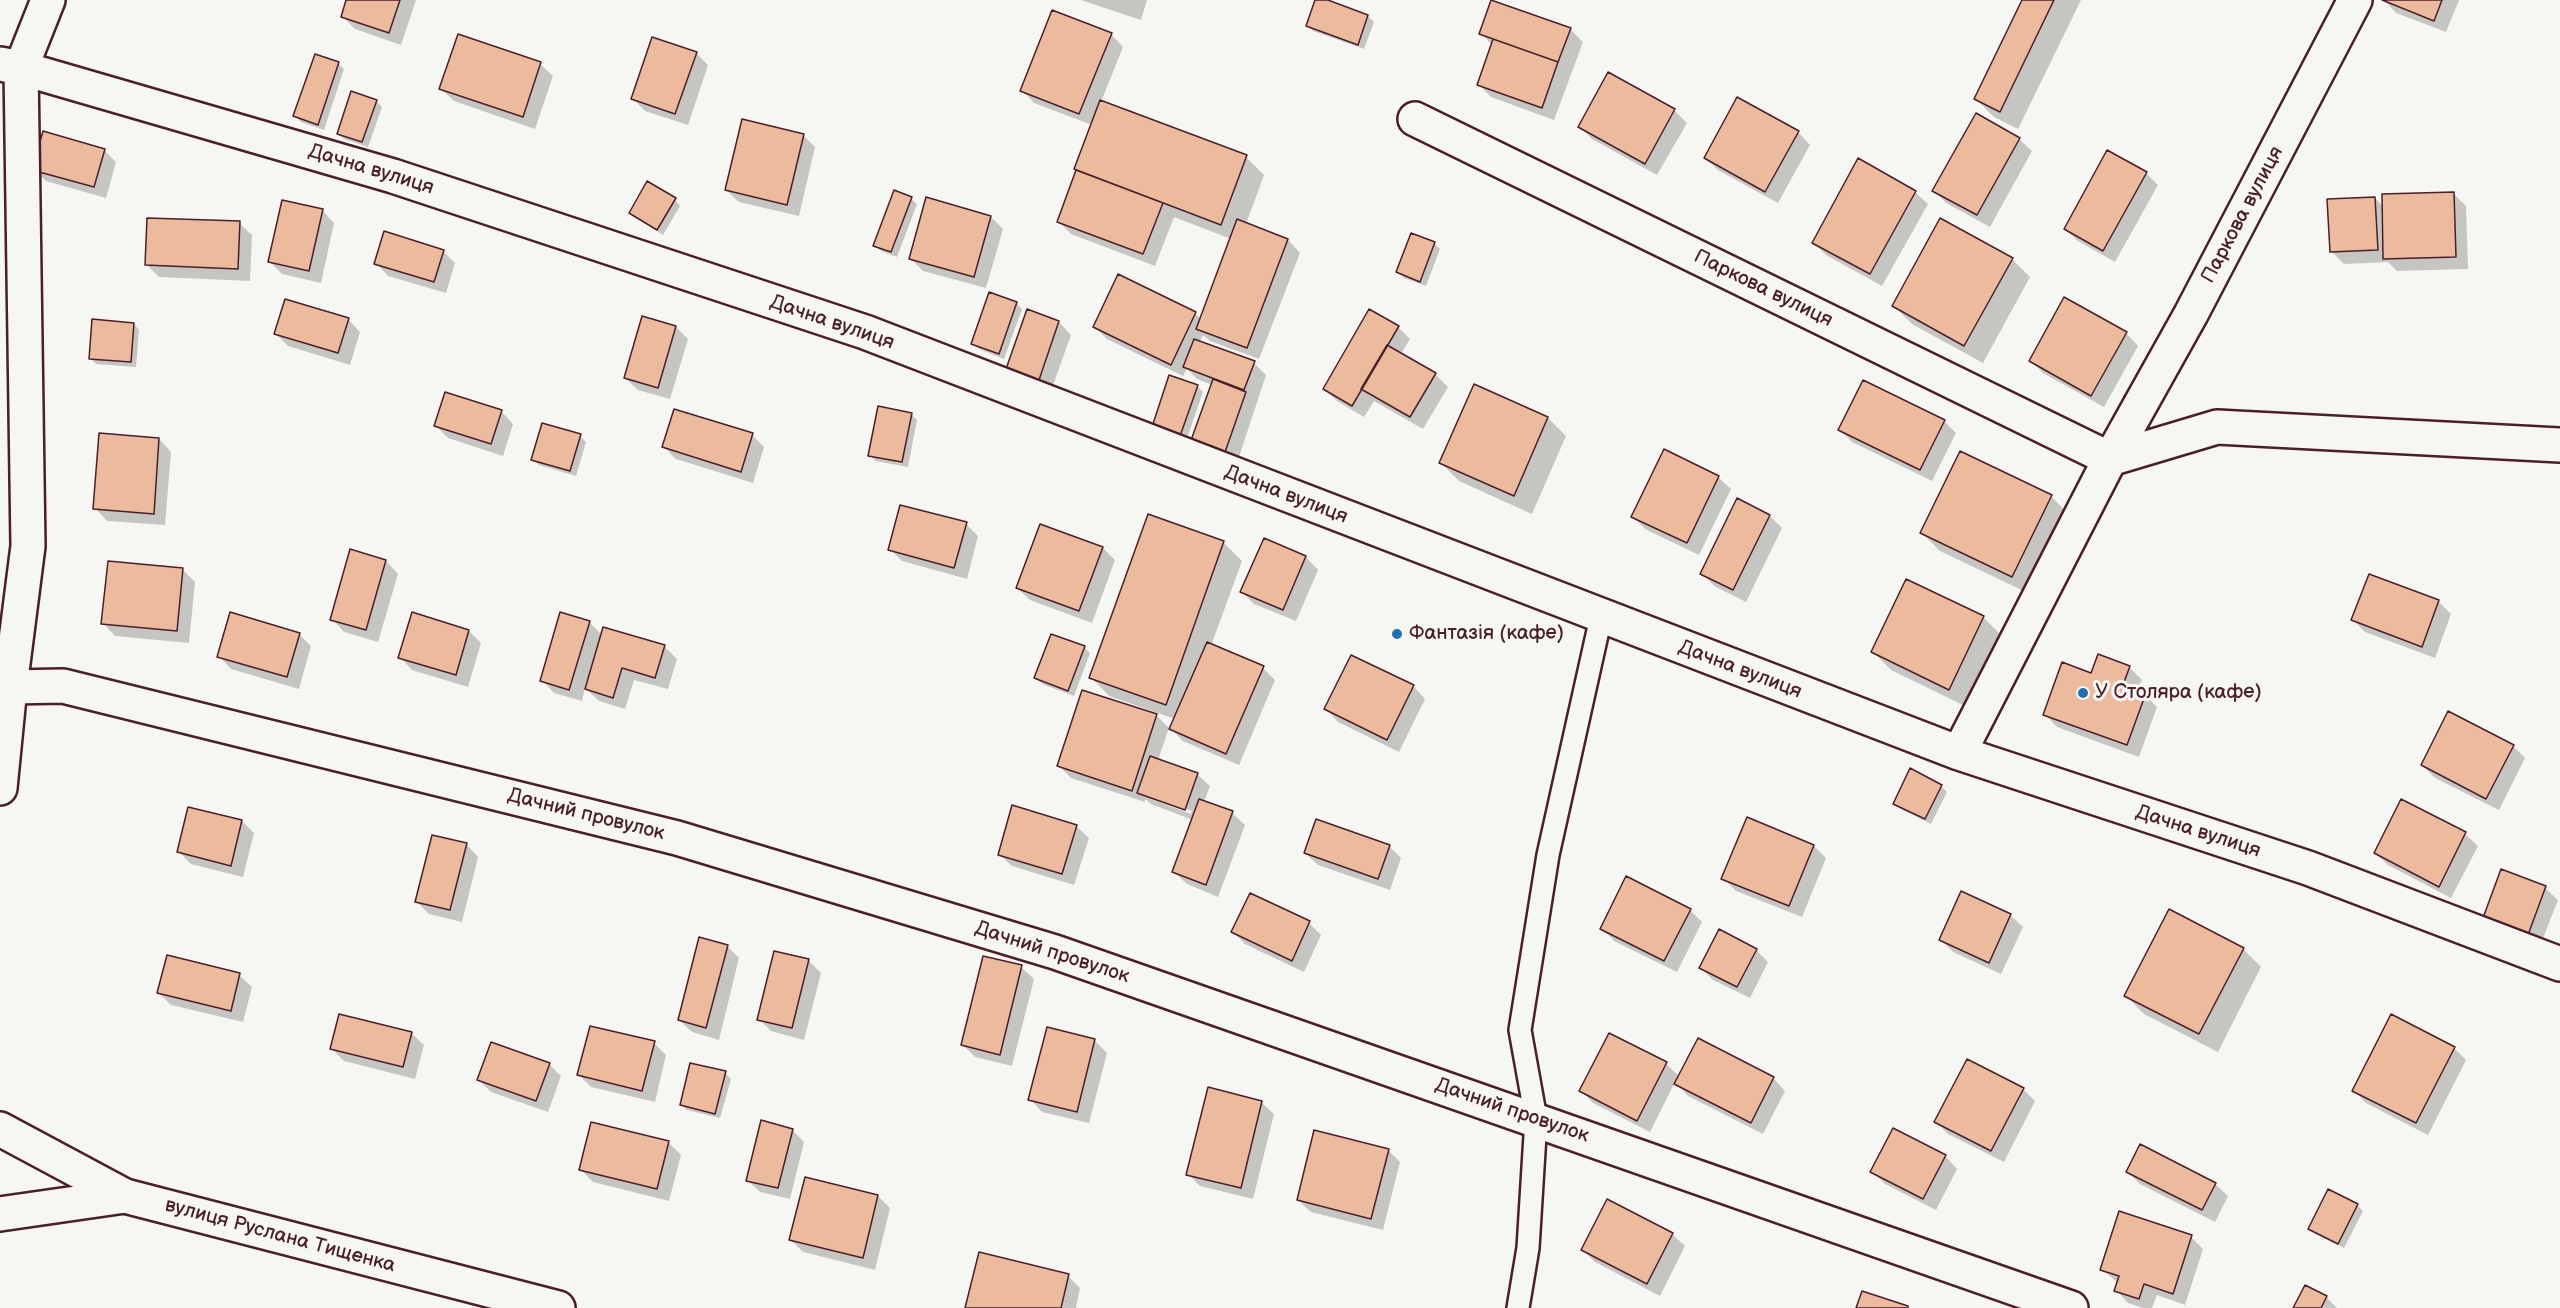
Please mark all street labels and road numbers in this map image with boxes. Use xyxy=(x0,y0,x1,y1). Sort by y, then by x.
street label: Дачна вулиця xyxy=(305,140,437,200)
street label: Паркова вулиця xyxy=(2197,142,2289,288)
street label: Паркова вулиця xyxy=(1690,245,1836,333)
street label: Дачна вулиця xyxy=(767,291,897,355)
street label: Дачна вулиця xyxy=(1221,461,1351,529)
street label: Дачна вулиця xyxy=(1675,636,1805,704)
street label: Дачний провулок xyxy=(505,784,667,846)
street label: Дачна вулиця xyxy=(2133,801,2263,863)
street label: Дачний провулок xyxy=(972,917,1132,989)
street label: Дачний провулок xyxy=(1432,1073,1592,1149)
street label: вулиця Руслана Тищенка xyxy=(162,1194,398,1278)

